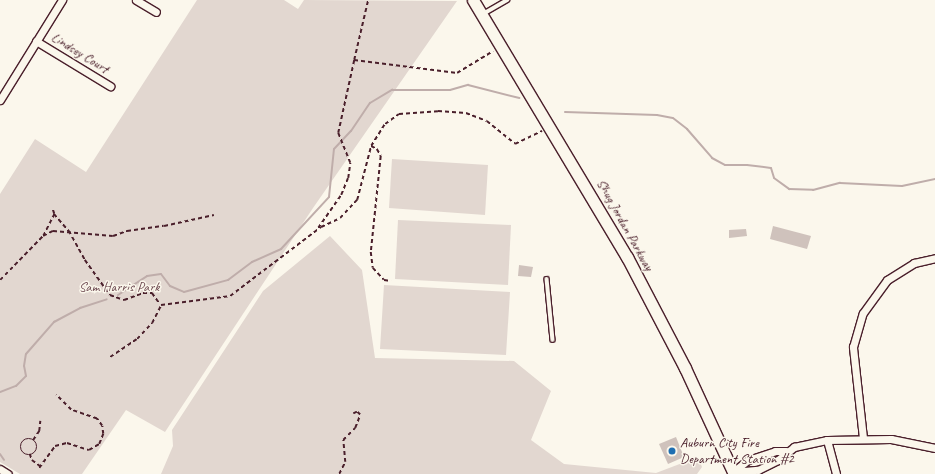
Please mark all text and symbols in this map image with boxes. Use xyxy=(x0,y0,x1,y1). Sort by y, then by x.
street label: Lindsey Court xyxy=(48,29,112,77)
street label: Shug Jordan Parkway xyxy=(593,176,657,274)
park label: Sam Harris Park xyxy=(78,279,160,295)
place label: Auburn City Fire Department Station #2 xyxy=(680,435,794,468)
marker: Auburn City Fire Department Station #2 xyxy=(667,446,677,456)

